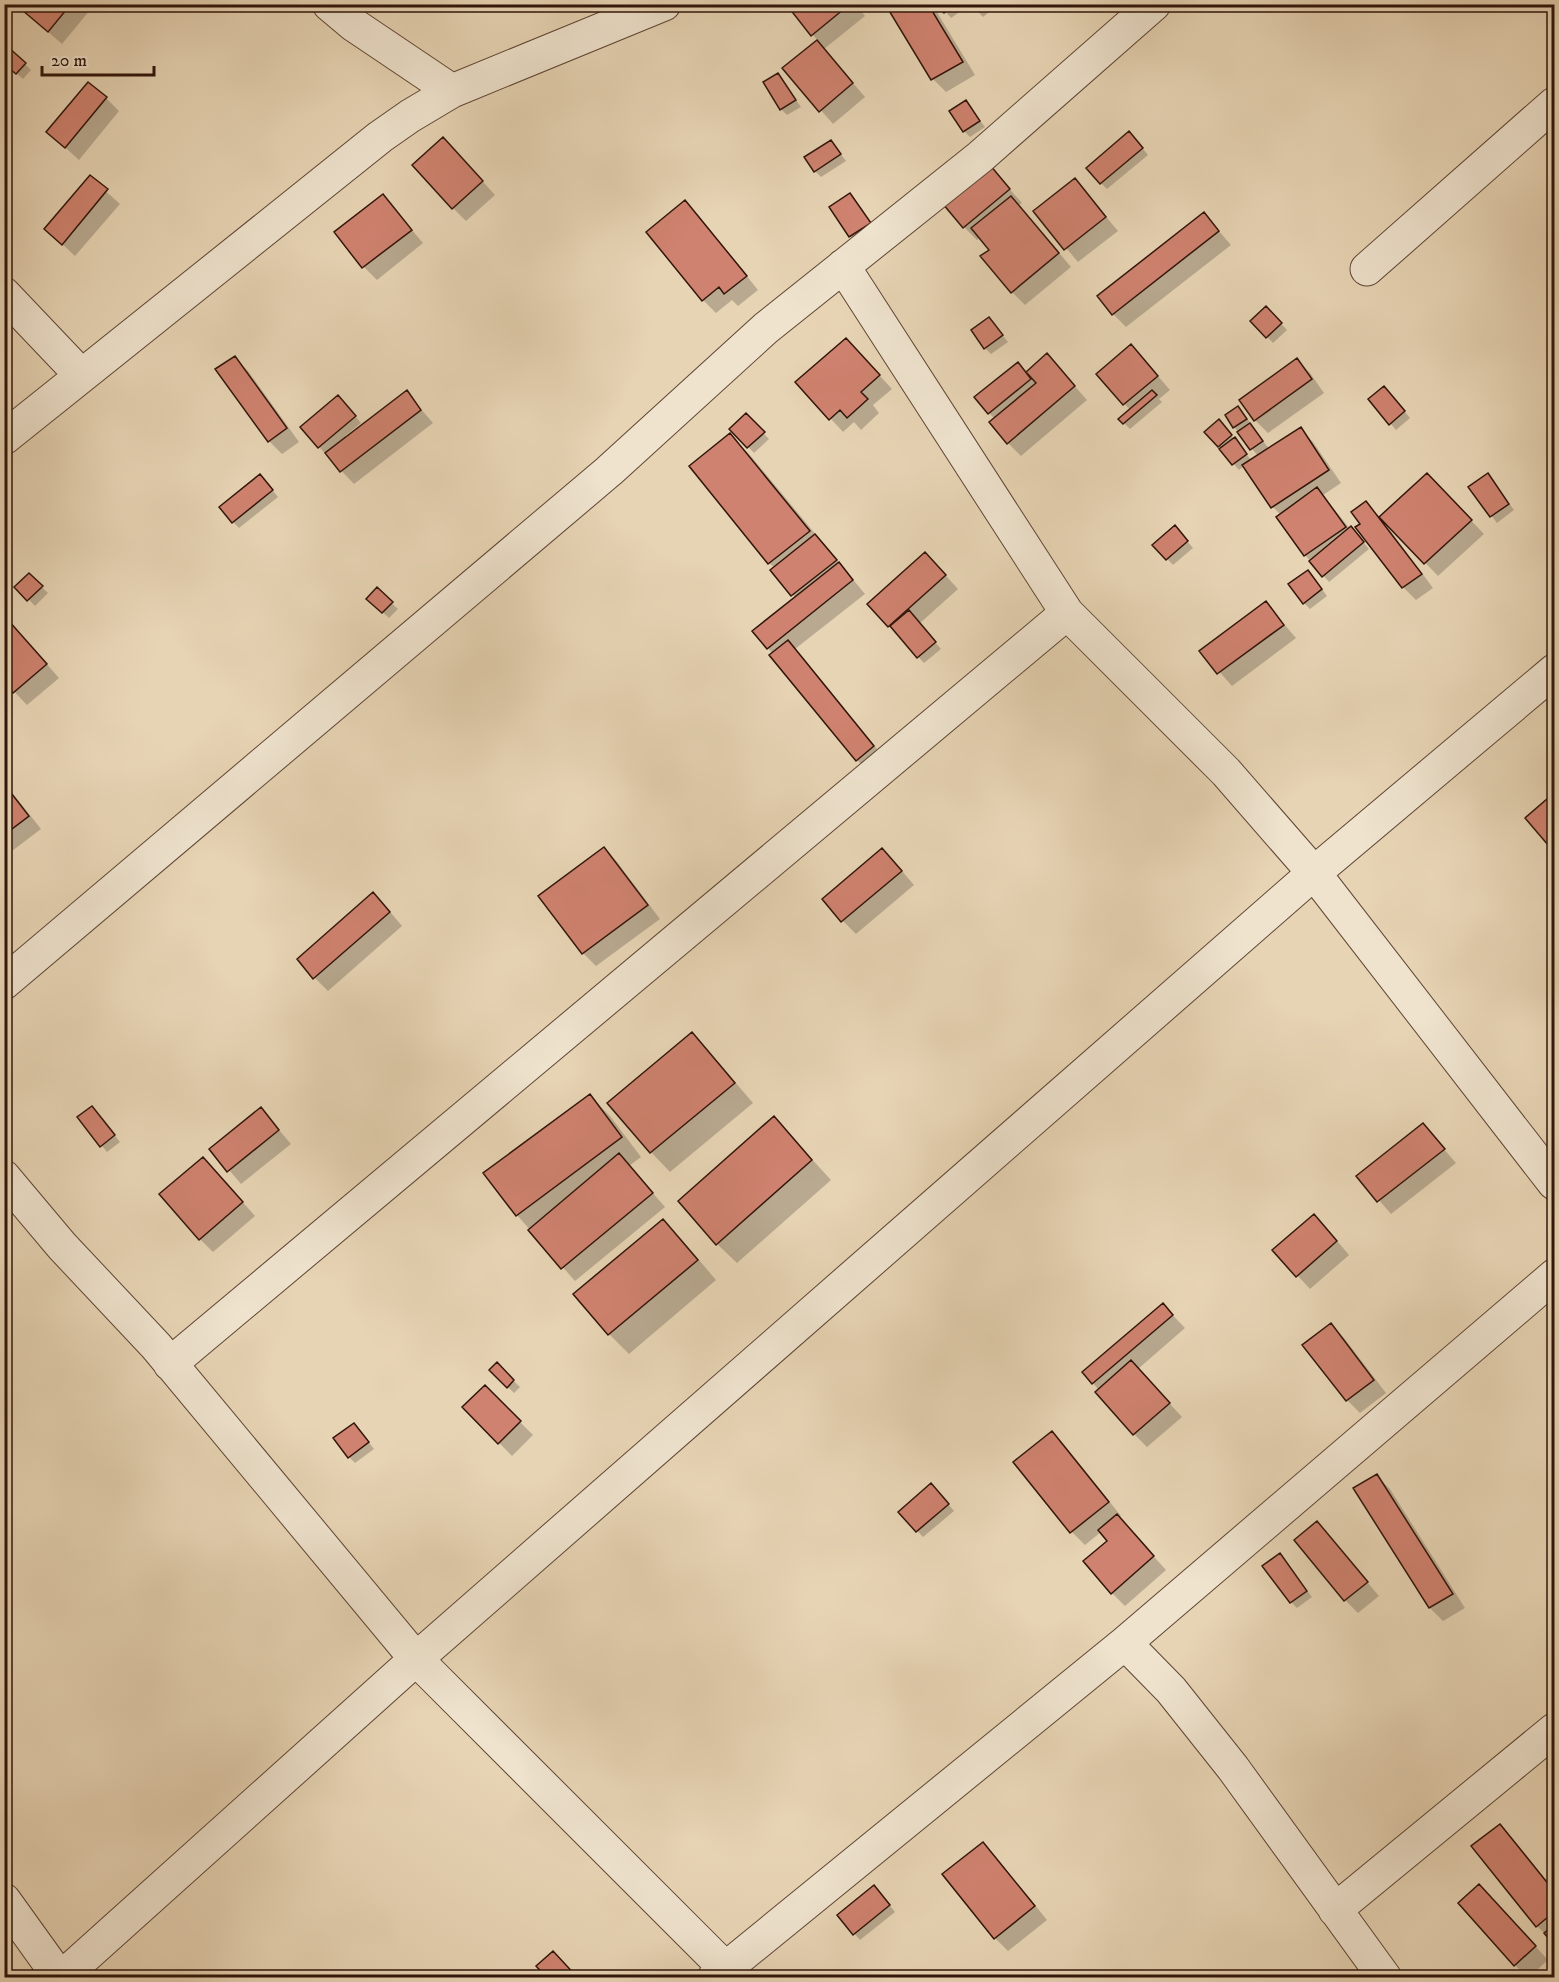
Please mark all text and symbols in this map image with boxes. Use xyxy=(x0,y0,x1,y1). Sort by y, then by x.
scale bar xyxy=(42,39,154,77)
text: 20 m xyxy=(51,50,87,72)

